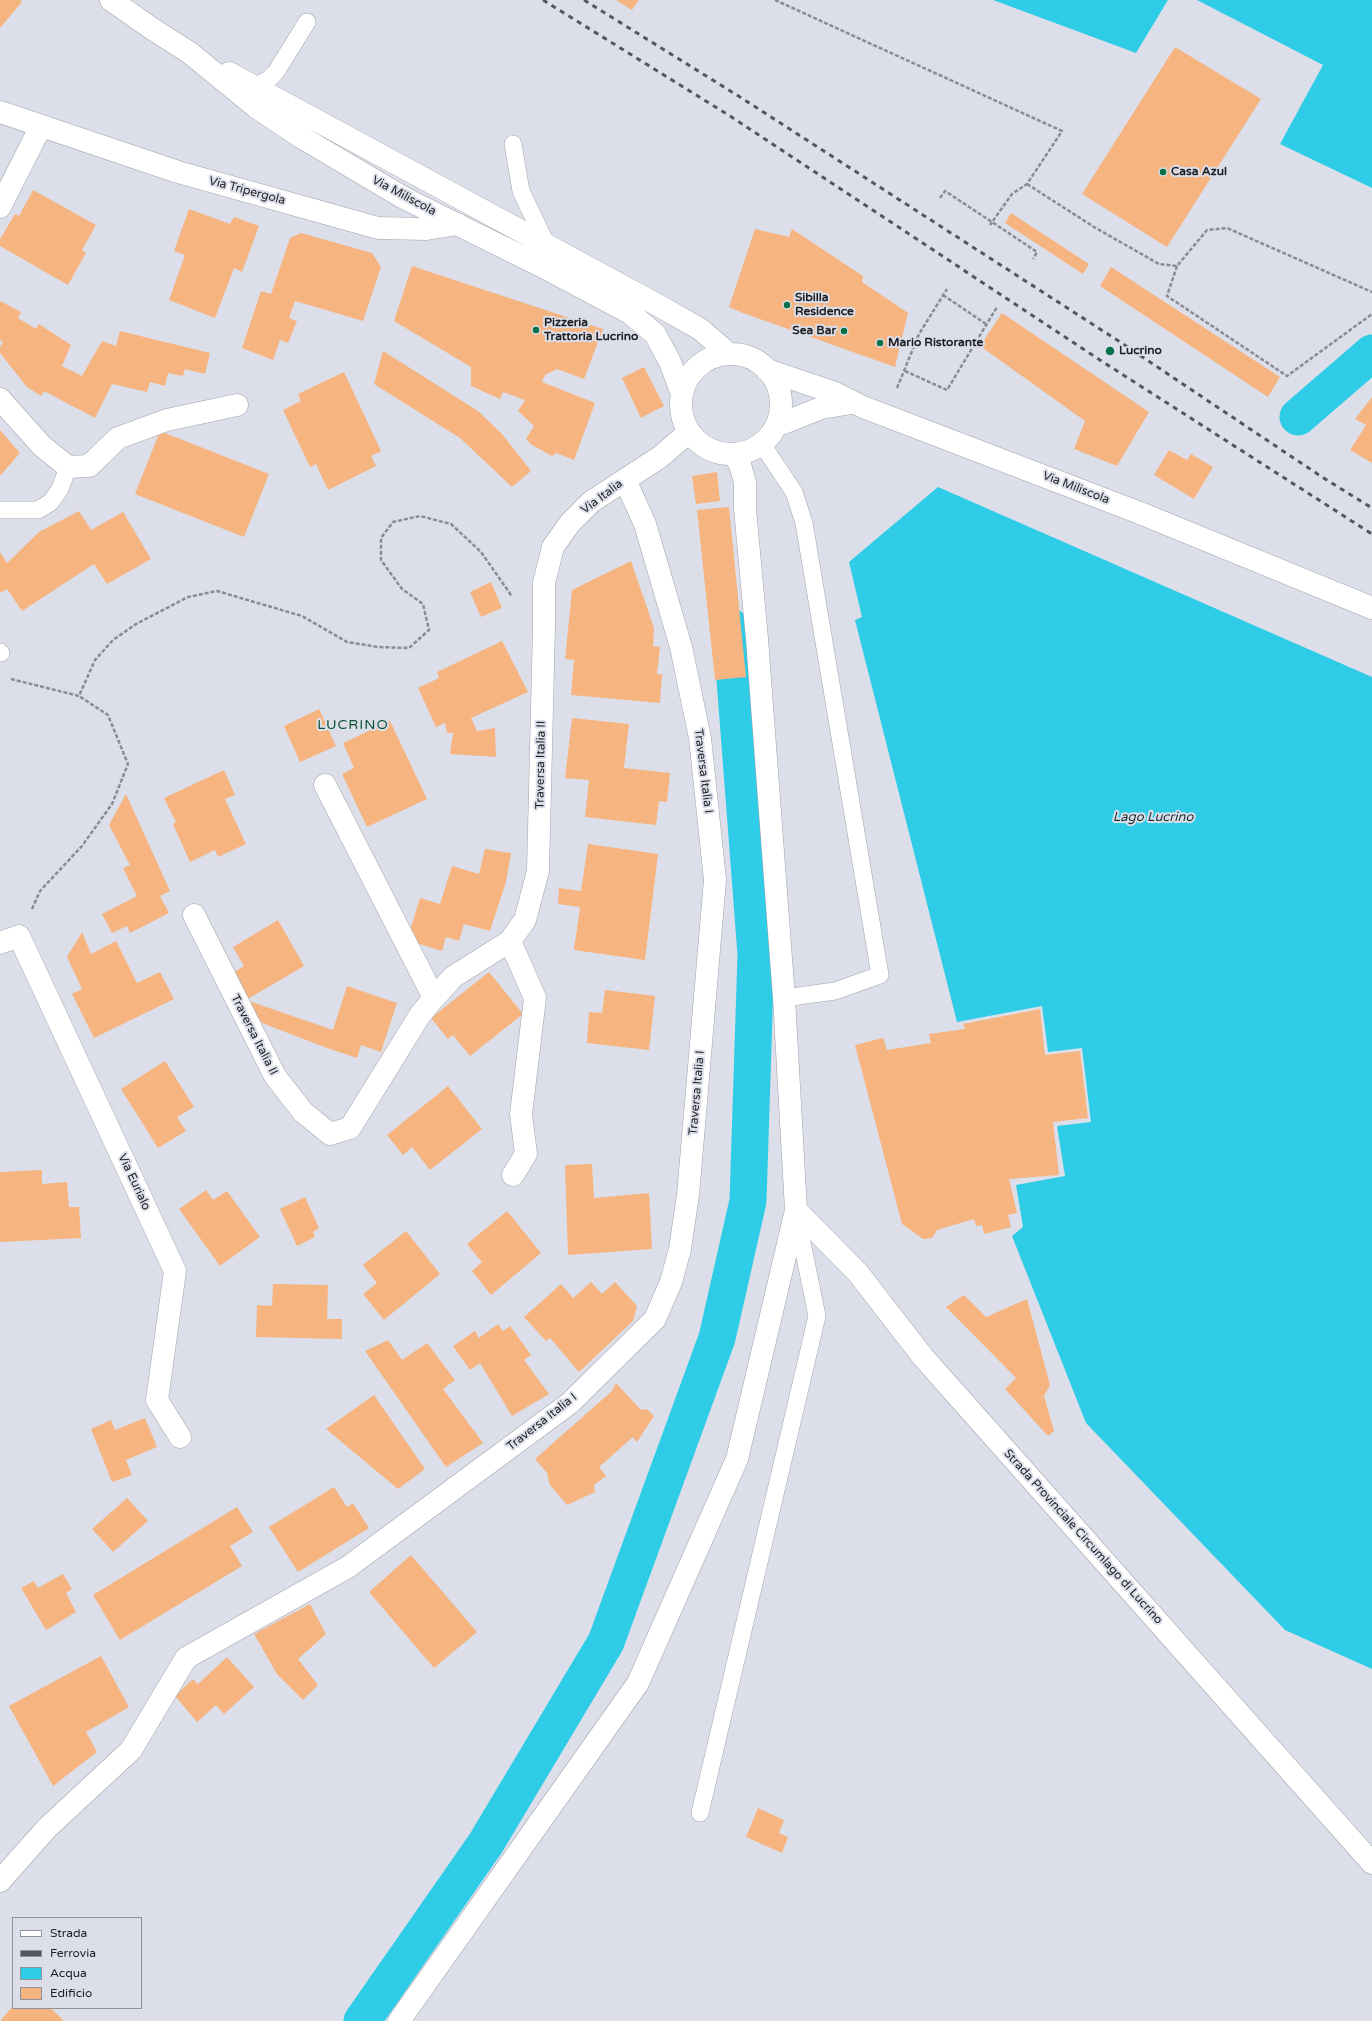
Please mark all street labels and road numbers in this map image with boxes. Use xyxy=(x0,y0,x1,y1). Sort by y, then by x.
street label: Via Miliscola xyxy=(369,173,439,219)
street label: Via Tripergola xyxy=(207,174,287,208)
street label: Via Miliscola xyxy=(1040,469,1112,507)
street label: Via Italia xyxy=(578,477,626,517)
street label: Traversa Italia II xyxy=(533,721,549,809)
street label: Traversa Italia I xyxy=(691,728,715,814)
street label: Traversa Italia II xyxy=(228,992,280,1078)
street label: Traversa Italia I xyxy=(686,1050,708,1136)
street label: Via Eurialo xyxy=(115,1152,153,1212)
street label: Traversa Italia I xyxy=(504,1390,580,1454)
street label: Strada Provinciale Circumlago di Lucrino xyxy=(1001,1447,1165,1627)

